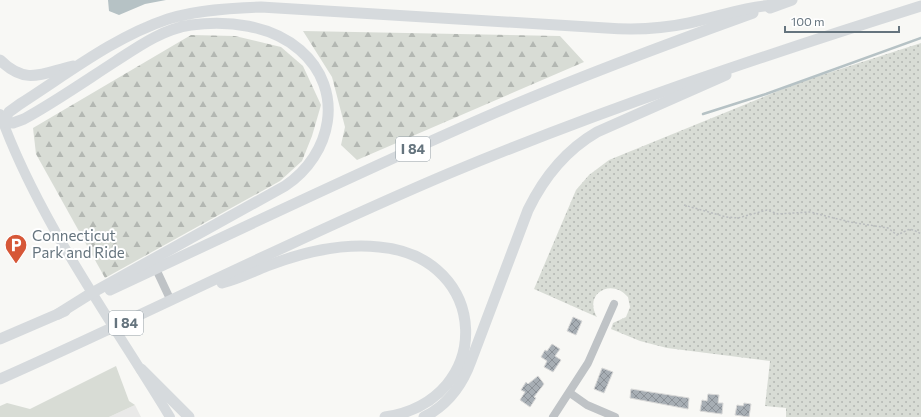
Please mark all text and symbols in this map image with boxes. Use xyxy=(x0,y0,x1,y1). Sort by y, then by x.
scale bar xyxy=(785,8,899,34)
text: 100 m xyxy=(791,14,825,28)
road number: I 84 xyxy=(396,137,430,161)
place label: Connecticut Park and Ride xyxy=(32,226,125,261)
parking icon: Connecticut Park and Ride xyxy=(3,232,29,265)
road number: I 84 xyxy=(109,311,143,335)

